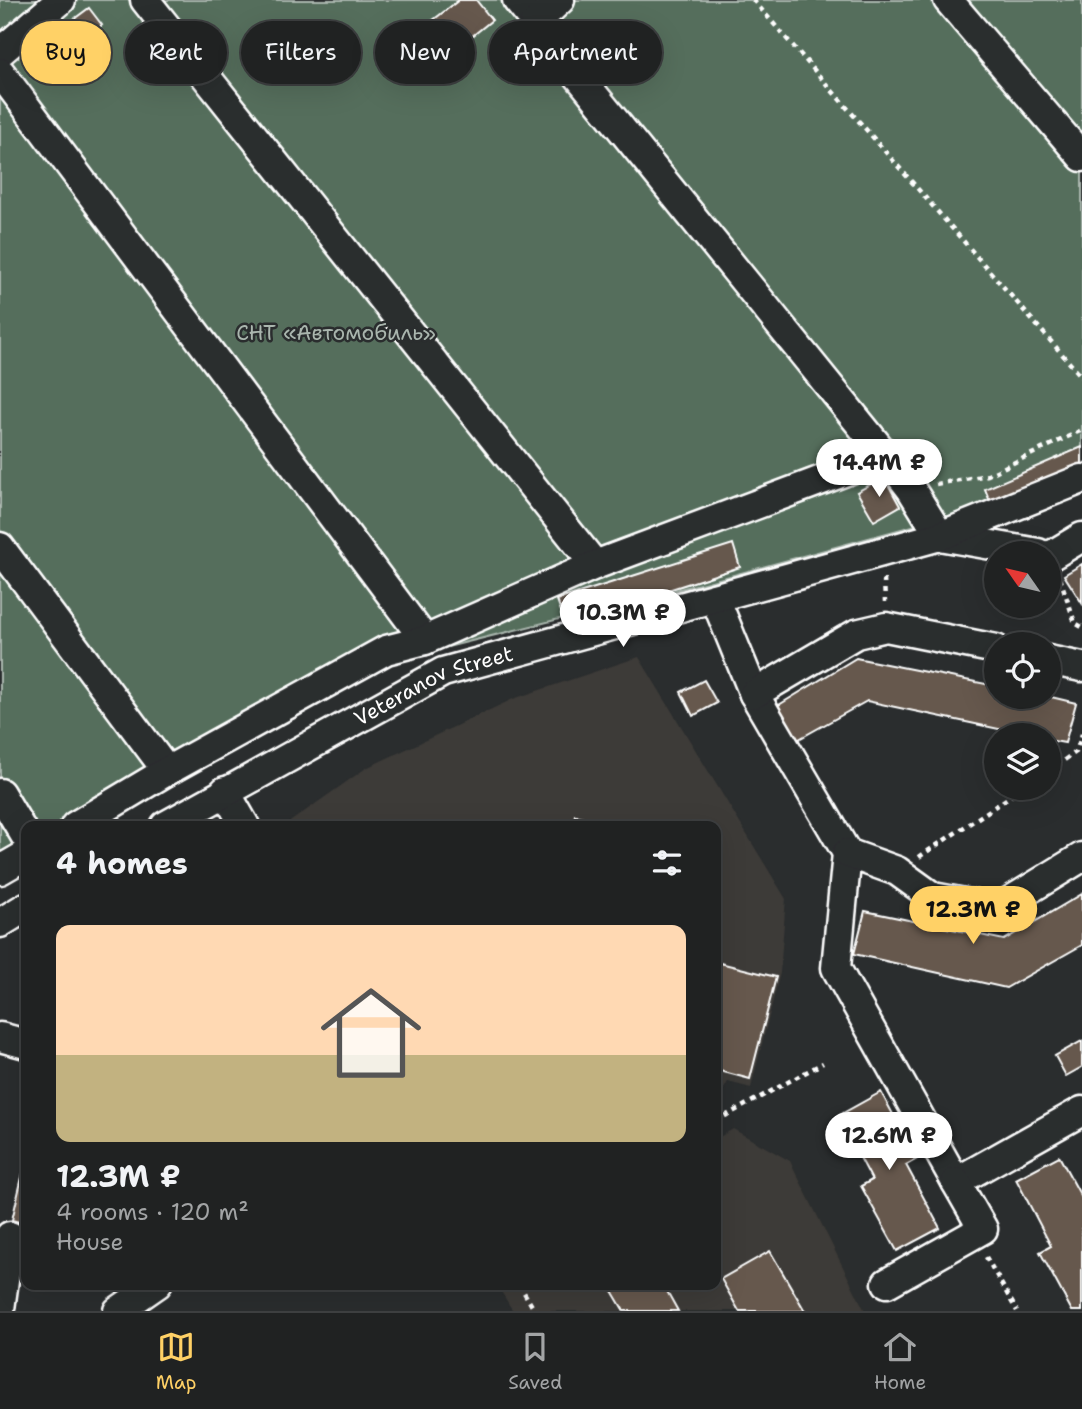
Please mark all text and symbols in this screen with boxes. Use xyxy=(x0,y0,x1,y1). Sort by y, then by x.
chip: Buy xyxy=(21,21,111,84)
chip: Rent xyxy=(125,21,227,84)
chip: Filters xyxy=(241,21,361,84)
chip: New xyxy=(375,21,475,84)
chip: Apartment xyxy=(489,21,662,84)
park label: СНТ «Автомобиль» xyxy=(236,319,436,347)
pin: 14.4M ₽ xyxy=(814,440,944,499)
text: 14.4M ₽ xyxy=(832,447,926,477)
north arrow xyxy=(984,541,1060,618)
map controls xyxy=(984,541,1061,800)
pin: 10.3M ₽ xyxy=(558,590,688,649)
text: 10.3M ₽ xyxy=(576,597,670,627)
button: locate xyxy=(984,632,1061,709)
street label: Veteranov Street xyxy=(349,639,516,733)
button: layers xyxy=(984,723,1061,800)
text: 4 homes xyxy=(56,843,188,884)
icon: filters xyxy=(648,844,686,882)
pin: 12.3M ₽ xyxy=(908,886,1038,946)
text: 12.3M ₽ xyxy=(925,894,1021,924)
icon: home xyxy=(308,970,434,1096)
pin: 12.6M ₽ xyxy=(824,1112,954,1172)
text: 12.6M ₽ xyxy=(841,1120,937,1150)
text: 12.3M ₽ xyxy=(56,1156,181,1197)
text: 4 rooms · 120 m² xyxy=(56,1197,249,1227)
text: House xyxy=(56,1227,124,1257)
tab: Map xyxy=(156,1328,197,1395)
tab: Saved xyxy=(508,1328,562,1395)
tab: Home xyxy=(874,1328,926,1395)

